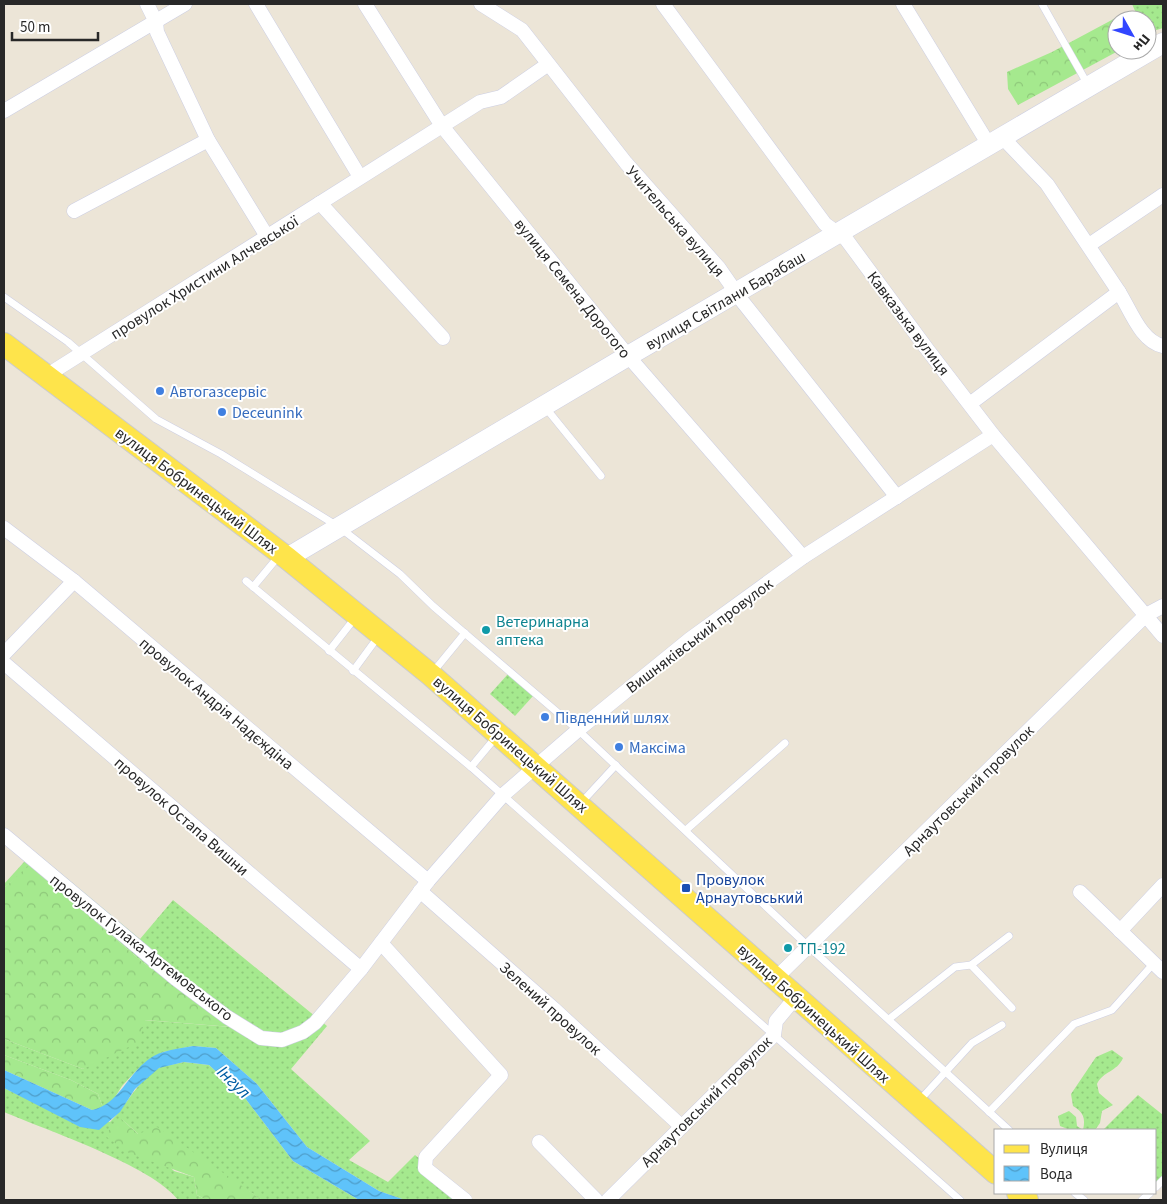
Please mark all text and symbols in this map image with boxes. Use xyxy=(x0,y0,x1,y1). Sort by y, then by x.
scale bar xyxy=(12,10,99,42)
north arrow xyxy=(1107,10,1157,60)
text: 50 m xyxy=(20,17,50,38)
text: Пн xyxy=(1128,29,1155,56)
street label: Учительська вулиця xyxy=(621,161,730,282)
street label: провулок Христини Алчевської xyxy=(106,210,304,345)
street label: вулиця Семена Дорогого xyxy=(509,214,636,363)
street label: вулиця Світлани Барабаш xyxy=(641,246,810,356)
street label: Кавказька вулиця xyxy=(862,267,955,380)
place label: Автогазсервіс xyxy=(170,381,267,403)
marker: Автогазсервіс xyxy=(154,385,166,397)
place label: Deceunink xyxy=(232,402,303,424)
marker: Deceunink xyxy=(216,406,228,418)
street label: вулиця Бобринецький Шлях xyxy=(110,422,282,559)
street label: Вишняківський провулок xyxy=(622,573,778,698)
place label: Ветеринарна аптека xyxy=(496,611,589,651)
marker: Ветеринарна аптека xyxy=(480,624,492,636)
street label: провулок Андрія Надєждіна xyxy=(134,632,298,775)
street label: вулиця Бобринецький Шлях xyxy=(428,671,593,818)
place label: Південний шлях xyxy=(555,707,669,729)
marker: Південний шлях xyxy=(539,711,551,723)
street label: Арнаутовський провулок xyxy=(898,720,1039,861)
place label: Максіма xyxy=(629,737,686,759)
marker: Максіма xyxy=(613,741,625,753)
street label: провулок Остапа Вишни xyxy=(109,752,253,881)
street label: провулок Гулака-Артемовського xyxy=(45,869,238,1026)
place label: Провулок Арнаутовський xyxy=(696,869,803,909)
marker: Провулок Арнаутовський xyxy=(680,882,692,894)
place label: ТП-192 xyxy=(798,938,846,960)
street label: вулиця Бобринецький Шлях xyxy=(732,939,895,1088)
marker: ТП-192 xyxy=(782,942,794,954)
street label: Зелений провулок xyxy=(495,957,606,1061)
street label: Арнаутовський провулок xyxy=(636,1031,777,1172)
water label: Інгул xyxy=(211,1060,256,1105)
legend xyxy=(994,1129,1157,1194)
text: Вулиця xyxy=(1040,1139,1088,1160)
text: Вода xyxy=(1040,1164,1073,1185)

